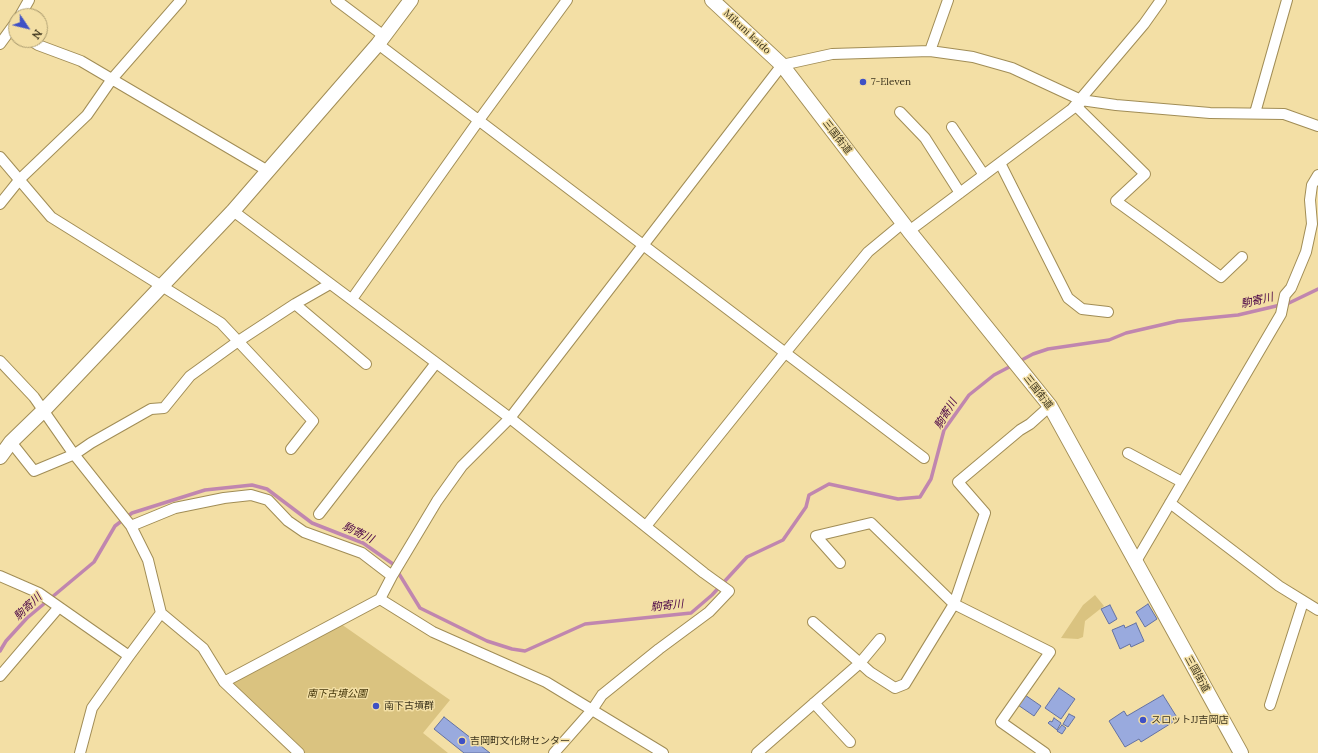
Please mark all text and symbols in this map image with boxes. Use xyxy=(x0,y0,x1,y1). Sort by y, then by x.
street label: Mikuni kaido xyxy=(721,7,773,57)
north arrow xyxy=(8,8,48,48)
text: N xyxy=(29,27,45,42)
place label: 7-Eleven xyxy=(871,76,911,88)
marker: 7-Eleven xyxy=(858,77,868,87)
street label: 三国街道 xyxy=(820,118,854,156)
water label: 駒寄川 xyxy=(1239,291,1275,311)
street label: 三国街道 xyxy=(1021,373,1055,411)
water label: 駒寄川 xyxy=(932,396,960,432)
water label: 駒寄川 xyxy=(340,520,376,546)
water label: 駒寄川 xyxy=(12,591,44,623)
water label: 駒寄川 xyxy=(650,598,684,614)
street label: 三国街道 xyxy=(1182,654,1212,694)
park label: 南下古墳公園 xyxy=(307,688,367,700)
place label: 南下古墳群 xyxy=(384,700,434,712)
marker: 南下古墳群 xyxy=(371,701,381,711)
place label: スロットJJ吉岡店 xyxy=(1151,714,1228,726)
marker: スロットJJ吉岡店 xyxy=(1138,715,1148,725)
place label: 吉岡町文化財センター xyxy=(470,735,570,747)
marker: 吉岡町文化財センター xyxy=(457,736,467,746)

